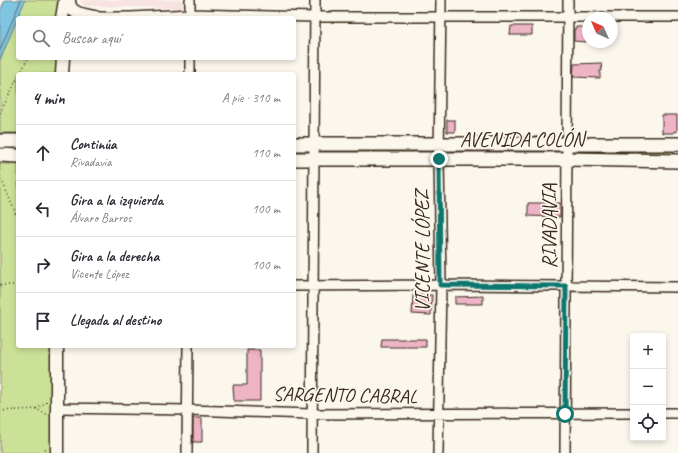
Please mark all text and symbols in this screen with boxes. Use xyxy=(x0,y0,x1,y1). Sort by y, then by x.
north arrow xyxy=(582,12,618,48)
search box xyxy=(16,16,296,60)
icon: search xyxy=(30,27,52,49)
text: Buscar aquí xyxy=(62,29,121,48)
text: 4 min xyxy=(32,88,65,109)
text: A pie · 310 m xyxy=(222,90,280,106)
street label: AVENIDA COLÓN xyxy=(460,127,587,152)
text: Continúa xyxy=(70,135,117,154)
icon: ahead xyxy=(32,142,54,164)
text: 110 m xyxy=(252,145,280,161)
route end xyxy=(430,150,448,168)
text: Rivadavia xyxy=(70,154,111,170)
street label: RIVADAVIA xyxy=(537,183,562,268)
street label: VICENTE LÓPEZ xyxy=(410,187,435,312)
text: Gira a la izquierda xyxy=(70,191,163,210)
icon: left xyxy=(32,198,54,220)
text: 100 m xyxy=(252,201,280,217)
text: Álvaro Barros xyxy=(70,210,132,226)
text: Gira a la derecha xyxy=(70,247,159,266)
icon: right xyxy=(32,254,54,276)
text: 100 m xyxy=(252,257,280,273)
text: Vicente López xyxy=(70,266,129,282)
icon: arrive xyxy=(32,310,54,332)
text: Llegada al destino xyxy=(70,311,161,330)
map controls xyxy=(630,333,666,441)
button: + xyxy=(630,333,666,369)
button: − xyxy=(630,369,666,405)
street label: SARGENTO CABRAL xyxy=(273,381,418,409)
route start xyxy=(556,405,574,423)
button: locate xyxy=(630,405,666,441)

